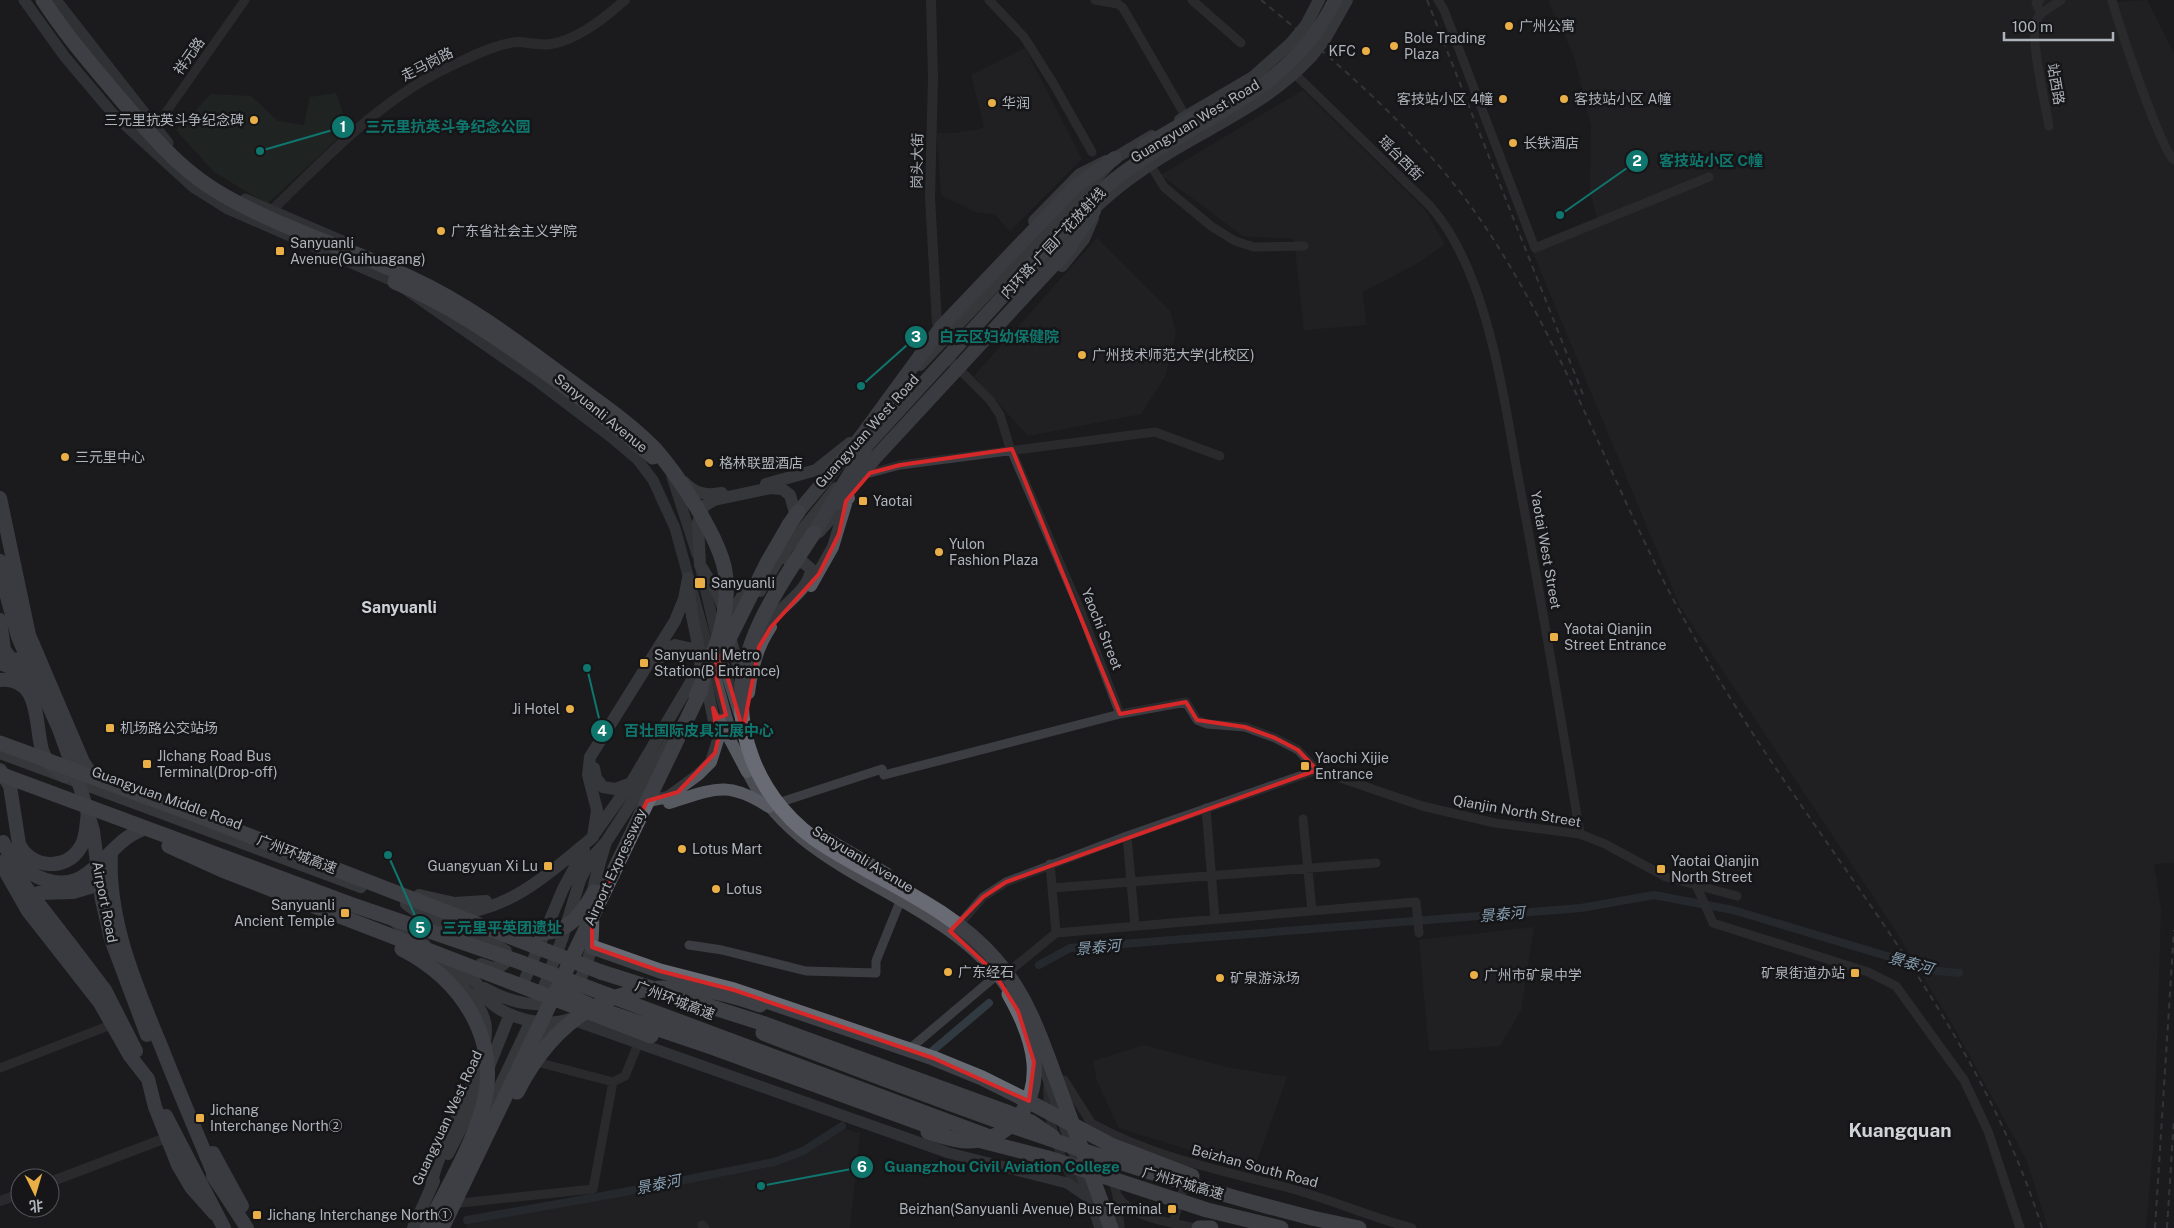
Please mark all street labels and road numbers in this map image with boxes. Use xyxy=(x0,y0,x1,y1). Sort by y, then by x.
street label: 祥元路 xyxy=(170,34,208,78)
street label: 走马岗路 xyxy=(398,44,456,84)
street label: 站西路 xyxy=(2044,62,2068,106)
street label: Guangyuan West Road xyxy=(1128,76,1262,166)
street label: 岗头大街 xyxy=(909,133,925,189)
street label: 瑶台西街 xyxy=(1376,133,1426,183)
street label: 内环路-广园广花放射线 xyxy=(998,184,1108,302)
street label: Sanyuanli Avenue xyxy=(551,370,651,456)
street label: Guangyuan West Road xyxy=(812,371,922,491)
street label: Yaotai West Street xyxy=(1528,490,1564,610)
street label: Yaochi Street xyxy=(1078,586,1126,672)
street label: Guangyuan Middle Road xyxy=(90,763,244,833)
street label: Qianjin North Street xyxy=(1452,792,1582,830)
street label: Airport Expressway xyxy=(581,805,649,928)
street label: Sanyuanli Avenue xyxy=(809,822,917,896)
street label: 广州环城高速 xyxy=(255,831,339,877)
street label: Airport Road xyxy=(89,860,121,944)
street label: 广州环城高速 xyxy=(633,977,717,1023)
street label: Guangyuan West Road xyxy=(409,1048,485,1188)
street label: Beizhan South Road xyxy=(1190,1141,1320,1191)
street label: 广州环城高速 xyxy=(1140,1164,1226,1202)

